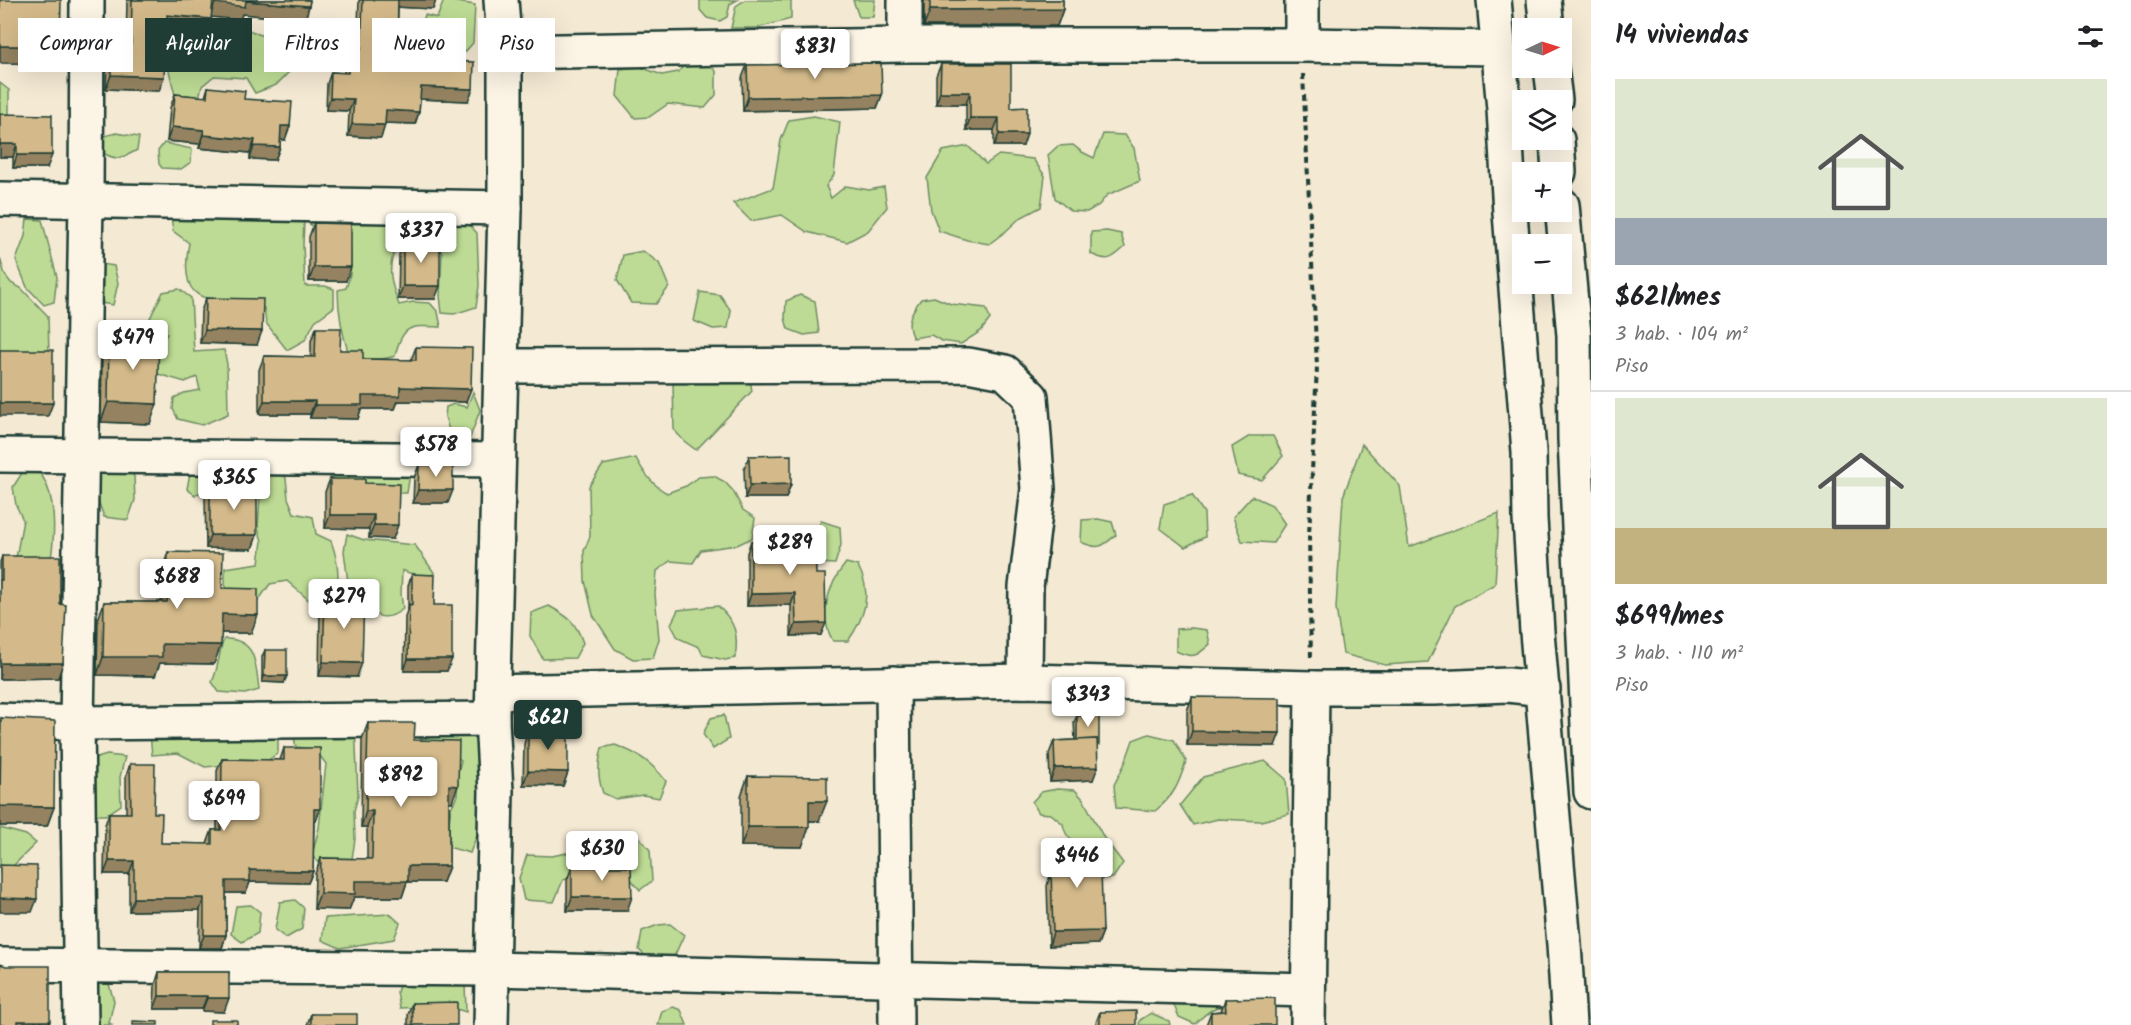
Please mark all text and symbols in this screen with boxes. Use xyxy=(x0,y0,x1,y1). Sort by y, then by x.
text: 14 viviendas xyxy=(1615,15,1749,57)
chip: Comprar xyxy=(18,18,133,72)
chip: Alquilar xyxy=(145,18,252,72)
chip: Filtros xyxy=(264,18,360,72)
chip: Nuevo xyxy=(372,18,466,72)
chip: Piso xyxy=(478,18,555,72)
north arrow xyxy=(1512,18,1572,78)
map controls xyxy=(1512,18,1572,294)
icon: filters xyxy=(2074,20,2107,53)
pin: $831 xyxy=(779,29,851,80)
text: $831 xyxy=(795,32,835,64)
button: layers xyxy=(1512,90,1572,150)
icon: home xyxy=(1807,118,1915,226)
button: + xyxy=(1512,162,1572,222)
pin: $337 xyxy=(385,213,457,264)
text: $337 xyxy=(399,216,443,248)
button: − xyxy=(1512,234,1572,294)
text: $621/mes xyxy=(1615,277,1721,319)
text: 3 hab. · 104 m² xyxy=(1615,319,1748,351)
pin: $479 xyxy=(97,320,169,371)
text: $479 xyxy=(112,323,154,355)
text: Piso xyxy=(1615,351,1648,383)
pin: $578 xyxy=(400,427,472,478)
text: $578 xyxy=(414,430,458,462)
icon: home xyxy=(1807,437,1915,545)
pin: $365 xyxy=(198,460,270,511)
text: $365 xyxy=(212,463,256,495)
pin: $289 xyxy=(754,525,826,576)
text: $289 xyxy=(767,528,813,560)
pin: $688 xyxy=(141,559,213,610)
text: $688 xyxy=(154,562,200,594)
pin: $279 xyxy=(308,579,380,630)
text: $279 xyxy=(322,582,366,614)
text: $699/mes xyxy=(1615,596,1724,638)
text: 3 hab. · 110 m² xyxy=(1615,638,1743,670)
text: Piso xyxy=(1615,670,1648,702)
pin: $343 xyxy=(1052,677,1124,728)
text: $343 xyxy=(1066,680,1110,712)
pin: $621 xyxy=(512,700,584,751)
text: $621 xyxy=(528,703,568,735)
pin: $892 xyxy=(365,757,437,808)
text: $892 xyxy=(378,760,424,792)
pin: $699 xyxy=(188,781,260,832)
text: $699 xyxy=(203,784,245,816)
pin: $630 xyxy=(566,831,638,882)
text: $630 xyxy=(580,834,624,866)
pin: $446 xyxy=(1041,838,1113,889)
text: $446 xyxy=(1055,841,1099,873)

